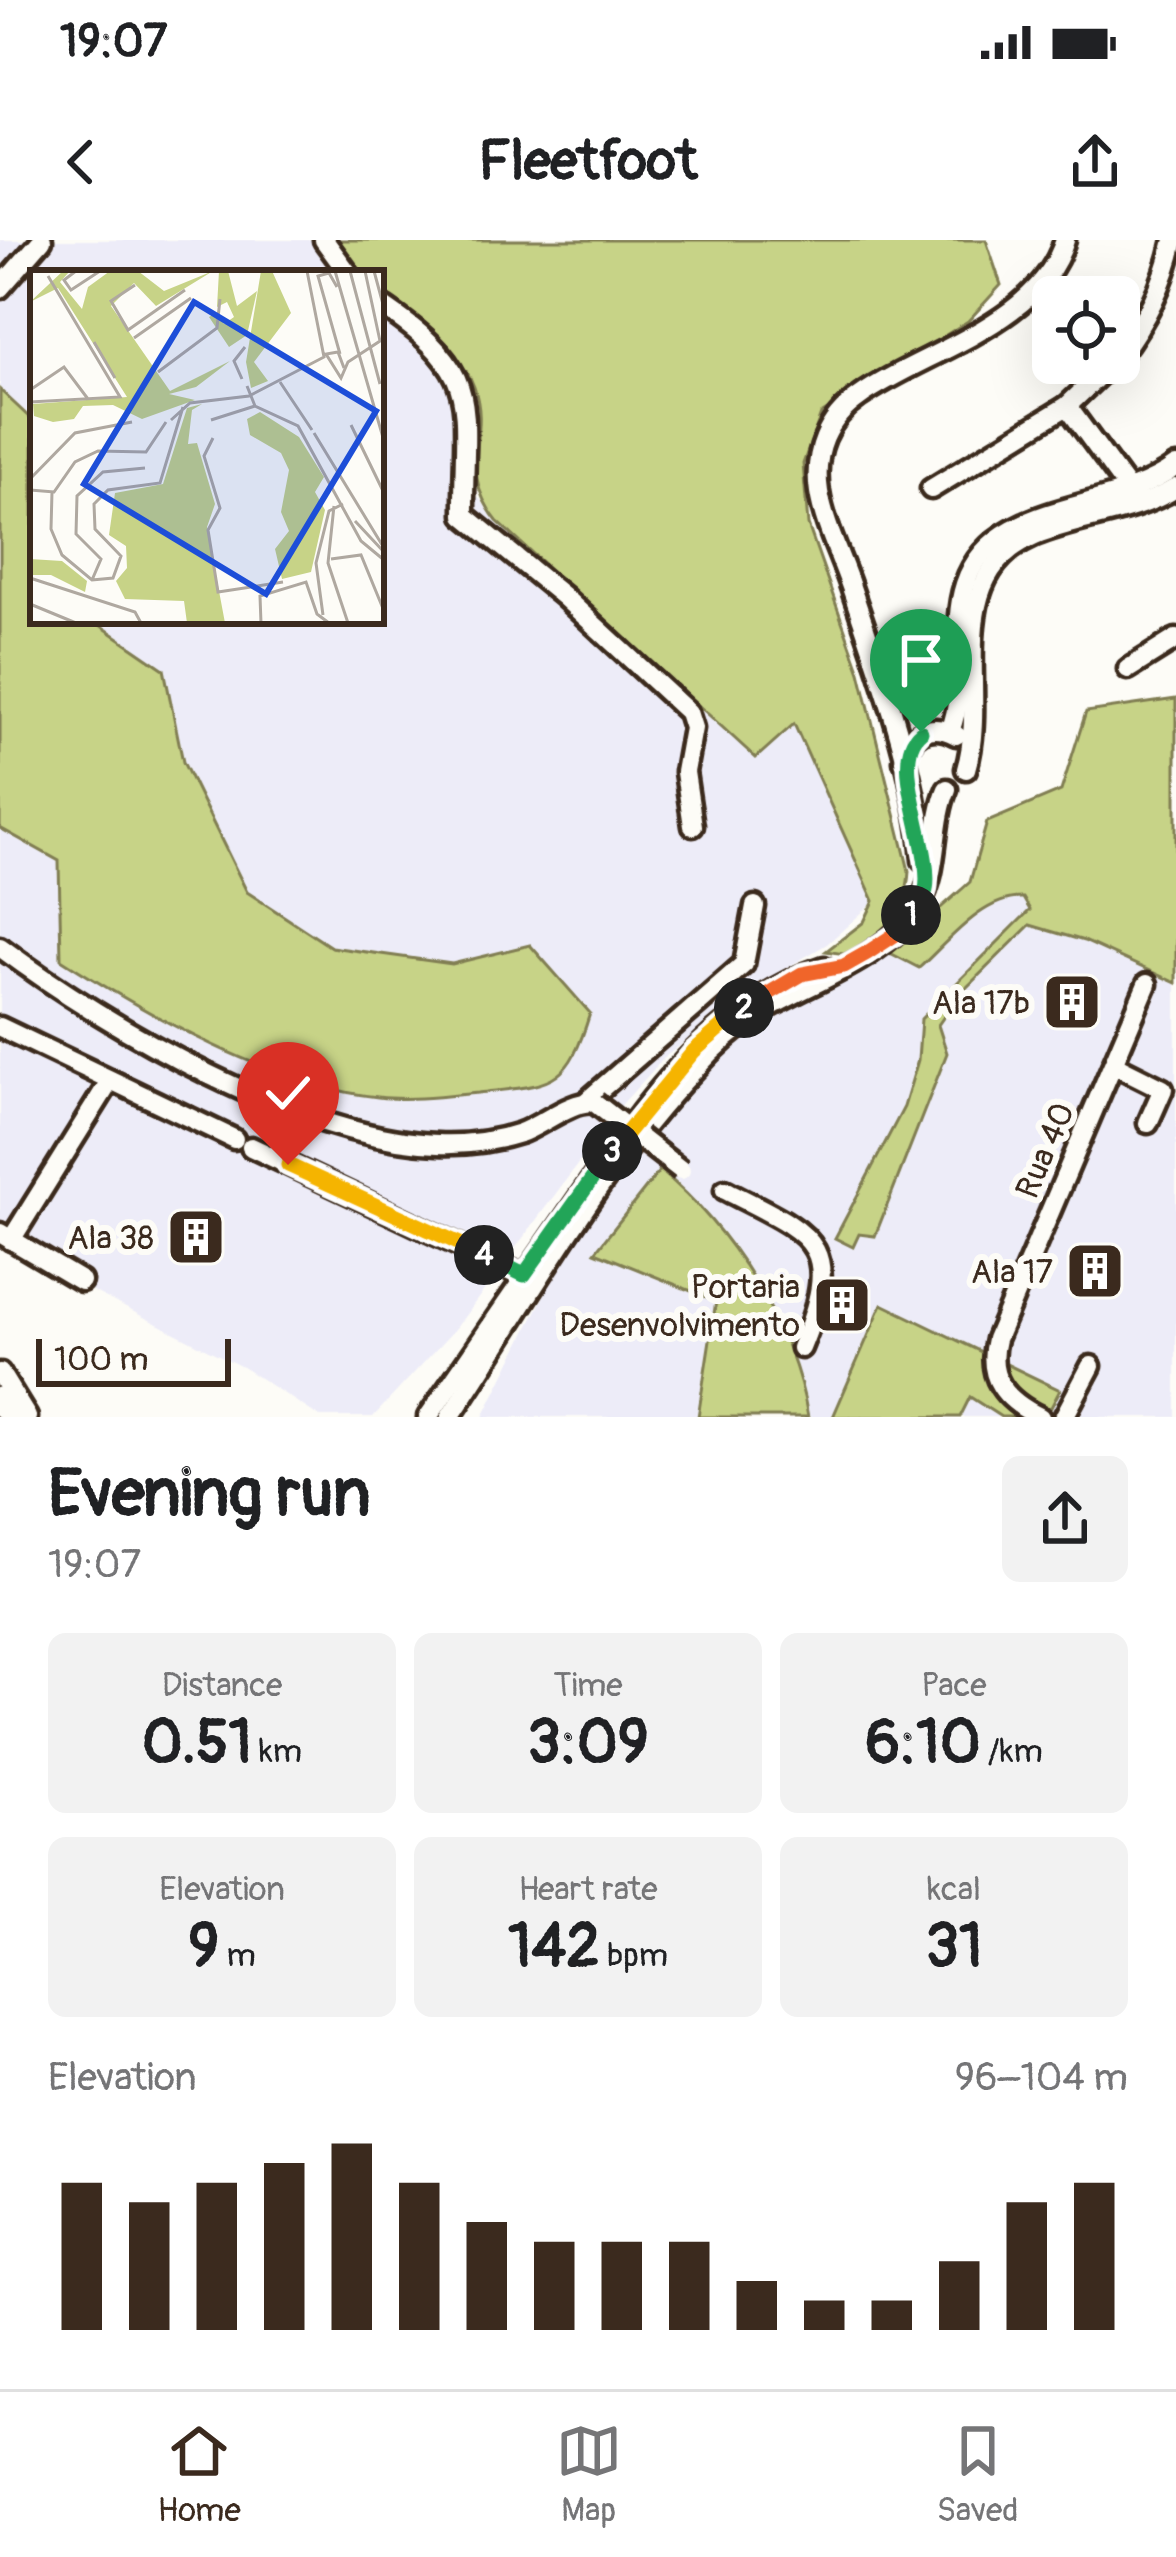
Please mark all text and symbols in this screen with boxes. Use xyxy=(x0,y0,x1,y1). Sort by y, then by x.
text: 19:07 xyxy=(60,14,167,70)
text: Fleetfoot xyxy=(479,128,697,196)
icon: back xyxy=(48,129,114,195)
icon: share xyxy=(1062,129,1128,195)
inset map xyxy=(30,270,384,624)
map controls xyxy=(1032,276,1140,384)
button: locate xyxy=(1032,276,1140,384)
pin xyxy=(870,609,972,732)
icon: arrive xyxy=(888,627,954,693)
pin: 1 xyxy=(881,885,941,945)
text: 1 xyxy=(905,894,917,935)
building icon: Ala 17b xyxy=(1041,971,1103,1033)
pin: 2 xyxy=(714,978,774,1038)
place label: Ala 17b xyxy=(932,983,1030,1024)
text: 2 xyxy=(735,987,753,1028)
pin xyxy=(237,1042,339,1165)
icon: check xyxy=(255,1060,321,1126)
street label: Rua 40 xyxy=(1007,1097,1084,1205)
pin: 3 xyxy=(582,1121,642,1181)
text: 3 xyxy=(603,1130,621,1171)
building icon: Ala 38 xyxy=(165,1206,227,1268)
place label: Ala 38 xyxy=(67,1218,154,1259)
pin: 4 xyxy=(454,1225,514,1285)
text: 4 xyxy=(474,1234,494,1275)
building icon: Ala 17 xyxy=(1064,1240,1126,1302)
place label: Ala 17 xyxy=(971,1252,1053,1293)
place label: Portaria Desenvolvimento xyxy=(559,1267,800,1346)
building icon: Portaria Desenvolvimento xyxy=(811,1274,873,1336)
scale bar xyxy=(36,1333,231,1386)
text: 100 m xyxy=(54,1339,148,1380)
text: Evening run xyxy=(48,1453,371,1536)
button: share xyxy=(1002,1456,1128,1582)
text: 19:07 xyxy=(48,1540,141,1589)
text: Distance xyxy=(162,1665,282,1706)
text: Time xyxy=(554,1665,622,1706)
text: Pace xyxy=(921,1665,987,1706)
text: 0.51 xyxy=(142,1706,252,1781)
text: 3:09 xyxy=(527,1706,649,1781)
text: 6:10 xyxy=(865,1706,981,1781)
text: km xyxy=(252,1731,302,1772)
text: /km xyxy=(981,1731,1043,1772)
text: Elevation xyxy=(159,1869,285,1910)
text: Heart rate xyxy=(518,1869,658,1910)
text: kcal xyxy=(927,1869,981,1910)
text: 9 xyxy=(188,1910,219,1985)
text: 142 xyxy=(508,1910,600,1985)
text: 31 xyxy=(926,1910,982,1985)
text: m xyxy=(219,1935,256,1976)
text: bpm xyxy=(600,1935,668,1976)
text: Elevation xyxy=(48,2053,197,2102)
text: 96–104 m xyxy=(955,2053,1128,2102)
tab: Home xyxy=(157,2418,241,2531)
tab: Map xyxy=(556,2418,622,2531)
tab: Saved xyxy=(937,2418,1019,2531)

